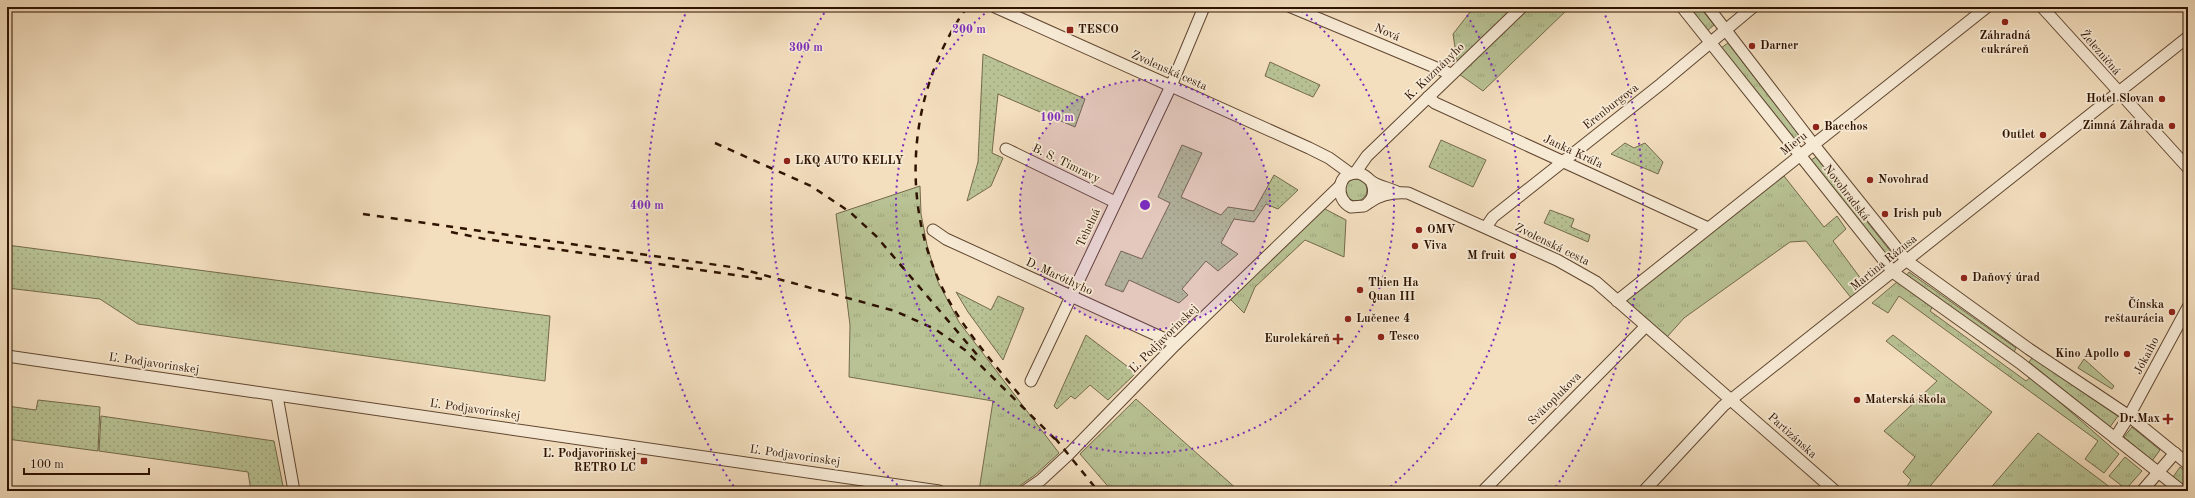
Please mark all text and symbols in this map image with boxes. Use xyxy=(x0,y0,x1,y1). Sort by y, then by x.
marker: Záhradná cukráreň xyxy=(2000,17,2010,27)
street label: Nová xyxy=(1372,22,1402,44)
text: 200 m xyxy=(952,24,986,36)
place label: TESCO xyxy=(1078,24,1119,36)
marker: TESCO xyxy=(1065,25,1075,35)
street label: Železničná xyxy=(2078,26,2126,78)
place label: Záhradná cukráreň xyxy=(1979,30,2031,56)
place label: Darner xyxy=(1760,40,1798,52)
street label: K. Kuzmányho xyxy=(1403,41,1467,103)
marker: Darner xyxy=(1747,41,1757,51)
text: 300 m xyxy=(789,42,823,54)
street label: Zvolenská cesta xyxy=(1129,49,1209,93)
street label: Erenburgova xyxy=(1581,82,1641,132)
place label: Hotel Slovan xyxy=(2086,93,2154,105)
marker: Hotel Slovan xyxy=(2157,94,2167,104)
text: 100 m xyxy=(1040,112,1074,124)
place label: Zimná Záhrada xyxy=(2082,120,2164,132)
place label: Bacchos xyxy=(1824,121,1868,133)
marker: Zimná Záhrada xyxy=(2167,121,2177,131)
marker: Bacchos xyxy=(1811,122,1821,132)
place label: Outlet xyxy=(2002,129,2036,141)
street label: Mieru xyxy=(1778,130,1810,158)
marker: Outlet xyxy=(2038,130,2048,140)
street label: Janka Kráľa xyxy=(1541,133,1605,171)
street label: B. S. Timravy xyxy=(1030,142,1102,186)
place label: LKQ AUTO KELLY xyxy=(795,155,904,167)
marker: LKQ AUTO KELLY xyxy=(782,156,792,166)
street label: Novohradská xyxy=(1821,163,1872,223)
place label: Novohrad xyxy=(1878,174,1929,186)
marker: Novohrad xyxy=(1865,175,1875,185)
centre of rings xyxy=(1138,198,1152,212)
text: 400 m xyxy=(630,200,664,212)
street label: Tehelná xyxy=(1075,207,1103,249)
place label: Irish pub xyxy=(1893,208,1942,220)
marker: Irish pub xyxy=(1880,209,1890,219)
street label: Zvolenská cesta xyxy=(1513,222,1591,268)
place label: OMV xyxy=(1427,224,1456,236)
marker: OMV xyxy=(1414,225,1424,235)
street label: Martina Rázusa xyxy=(1849,233,1919,293)
place label: Viva xyxy=(1423,240,1447,252)
marker: Viva xyxy=(1410,241,1420,251)
place label: M fruit xyxy=(1467,250,1506,262)
marker: M fruit xyxy=(1508,251,1518,261)
street label: D. Maróthyho xyxy=(1024,256,1094,298)
place label: Daňový úrad xyxy=(1972,272,2040,284)
marker: Daňový úrad xyxy=(1959,273,1969,283)
place label: Thien Ha Quan III xyxy=(1368,277,1419,303)
marker: Thien Ha Quan III xyxy=(1355,285,1365,295)
place label: Čínska reštaurácia xyxy=(2104,296,2164,325)
street label: Ľ. Podjavorinskej xyxy=(1127,302,1201,376)
marker: Čínska reštaurácia xyxy=(2167,307,2177,317)
place label: Lučenec 4 xyxy=(1356,313,1410,325)
marker: Lučenec 4 xyxy=(1343,314,1353,324)
place label: Tesco xyxy=(1389,331,1419,343)
marker: Tesco xyxy=(1376,332,1386,342)
place label: Eurolekáreň xyxy=(1264,333,1330,345)
marker: Eurolekáreň xyxy=(1333,334,1343,344)
street label: Jókaiho xyxy=(2132,335,2162,377)
place label: Kino Apollo xyxy=(2055,348,2119,360)
marker: Kino Apollo xyxy=(2122,349,2132,359)
street label: Ľ. Podjavorinskej xyxy=(108,352,200,376)
street label: Svätoplukova xyxy=(1526,370,1584,428)
place label: Materská škola xyxy=(1865,394,1946,406)
marker: Materská škola xyxy=(1852,395,1862,405)
street label: Ľ. Podjavorinskej xyxy=(429,398,521,422)
street label: Partizánska xyxy=(1765,411,1819,461)
place label: Dr.Max xyxy=(2119,413,2160,425)
marker: Dr.Max xyxy=(2163,414,2173,424)
street label: Ľ. Podjavorinskej xyxy=(749,444,841,468)
place label: Ľ. Podjavorinskej RETRO LC xyxy=(543,448,636,474)
scale bar xyxy=(24,450,149,476)
marker: Ľ. Podjavorinskej RETRO LC xyxy=(639,456,649,466)
text: 100 m xyxy=(30,459,64,471)

